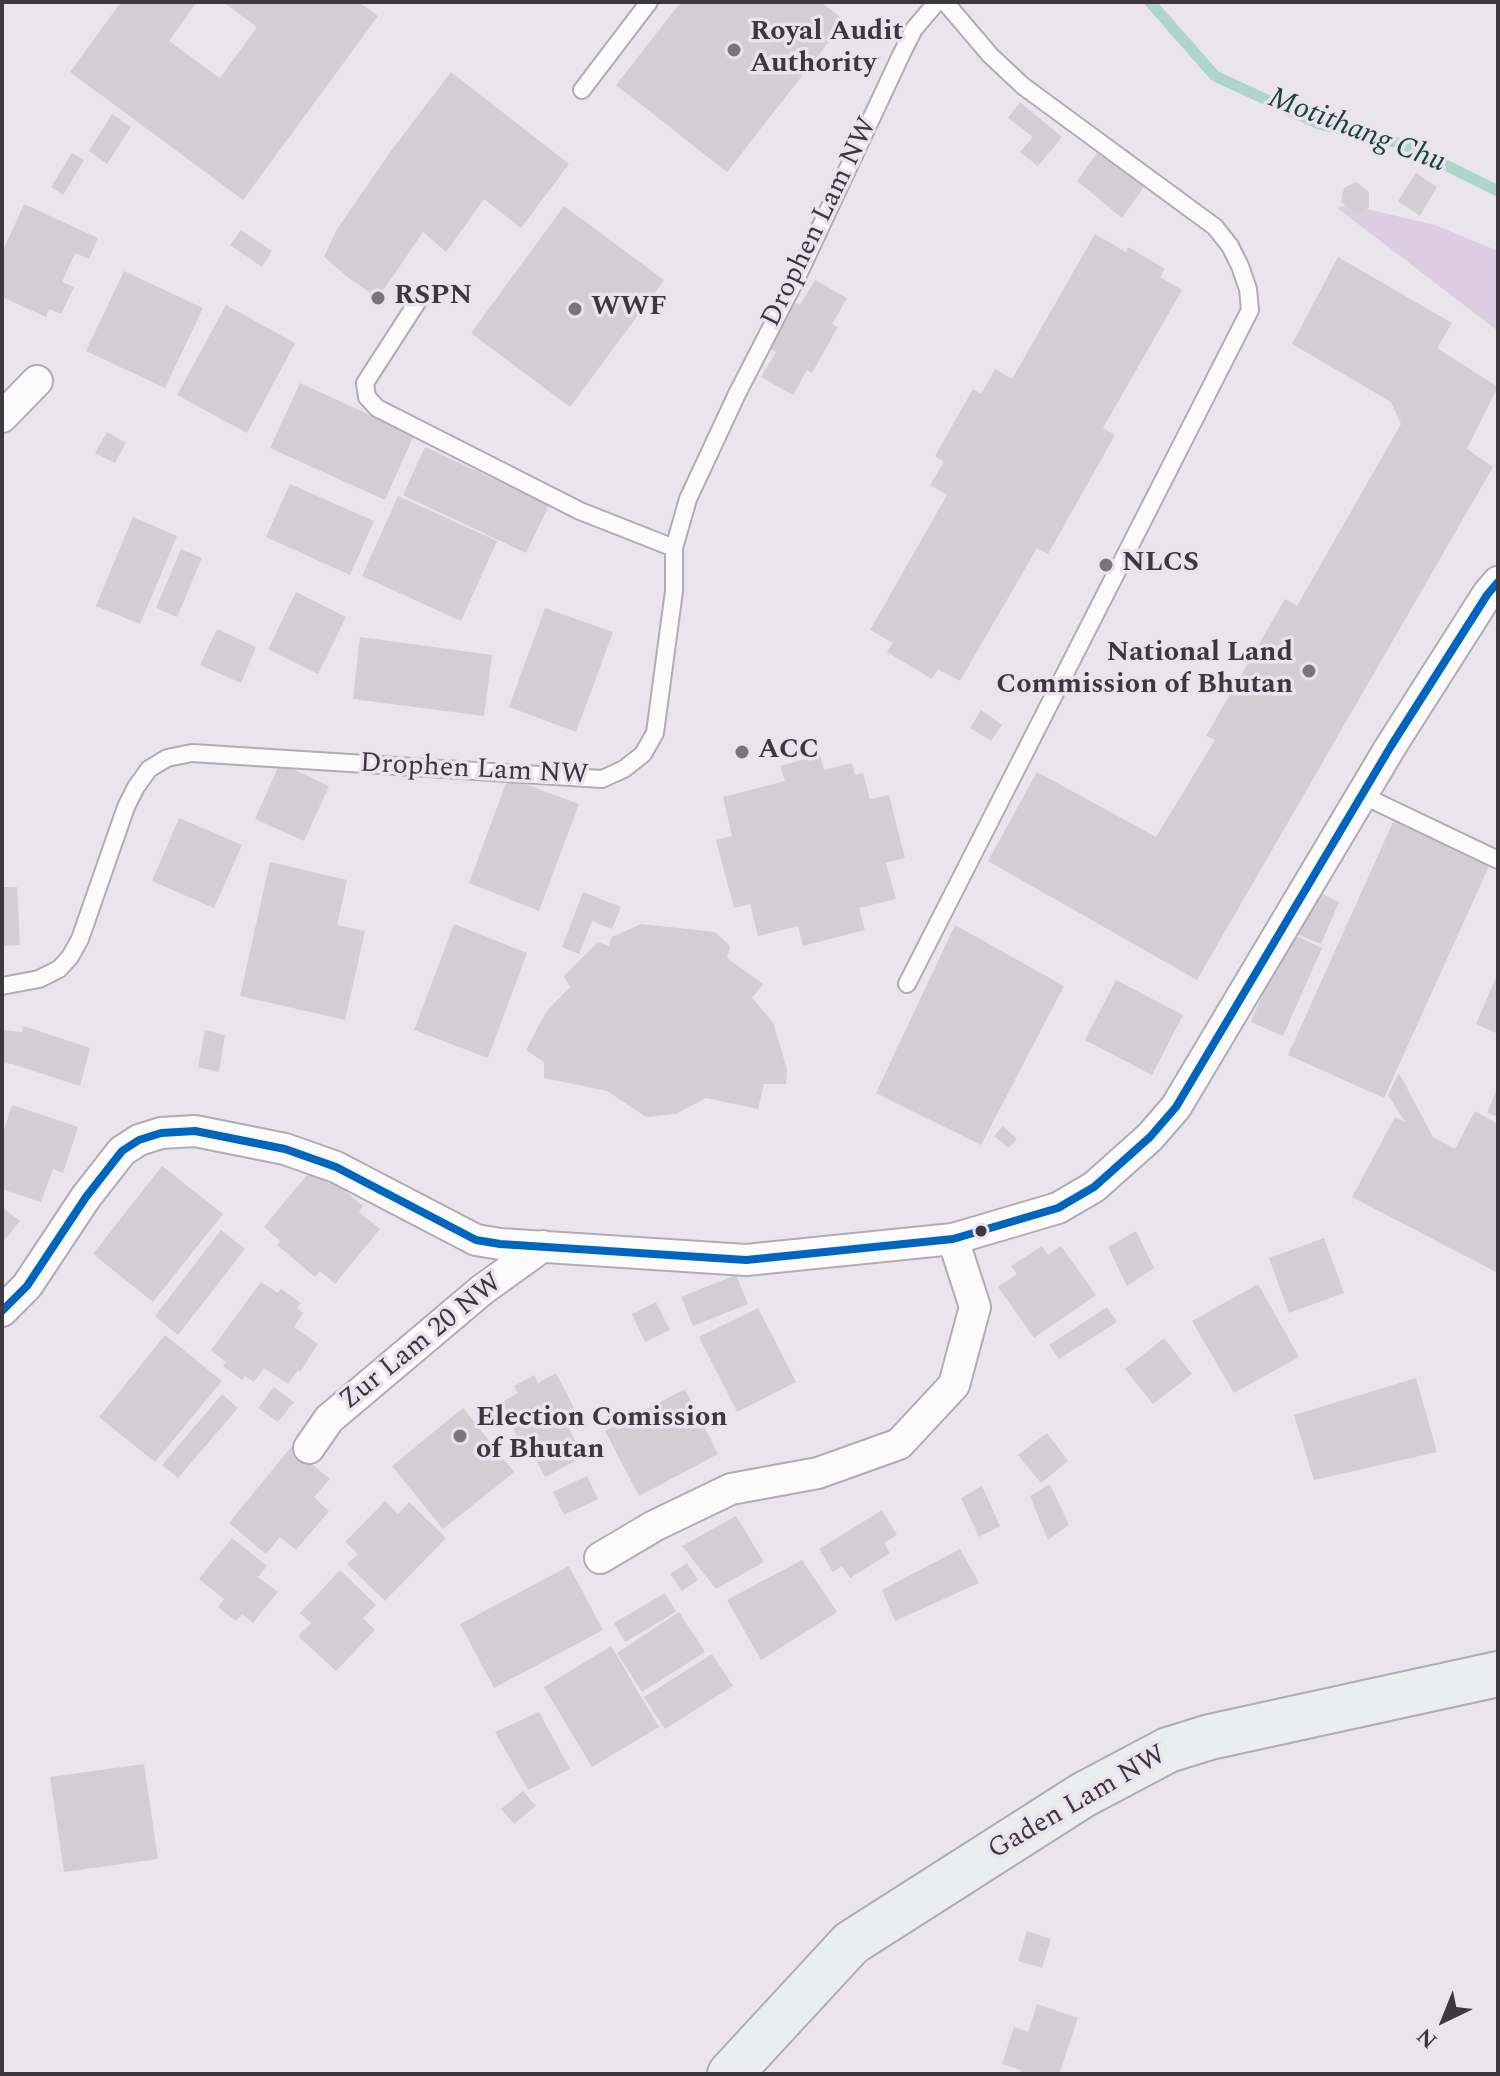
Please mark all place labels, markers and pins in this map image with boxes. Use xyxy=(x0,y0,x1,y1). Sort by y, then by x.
place label: Royal Audit Authority xyxy=(750,17,903,83)
marker: Royal Audit Authority xyxy=(725,41,743,59)
place label: RSPN xyxy=(394,281,472,315)
marker: RSPN xyxy=(369,289,387,307)
place label: WWF xyxy=(591,292,667,326)
marker: WWF xyxy=(566,300,584,318)
place label: NLCS xyxy=(1122,548,1199,582)
marker: NLCS xyxy=(1097,556,1115,574)
place label: National Land Commission of Bhutan xyxy=(996,638,1293,704)
marker: National Land Commission of Bhutan xyxy=(1300,662,1318,680)
place label: ACC xyxy=(758,735,819,769)
marker: ACC xyxy=(733,743,751,761)
unlabelled marker xyxy=(973,1223,989,1239)
place label: Election Comission of Bhutan xyxy=(476,1403,728,1469)
marker: Election Comission of Bhutan xyxy=(451,1427,469,1445)

